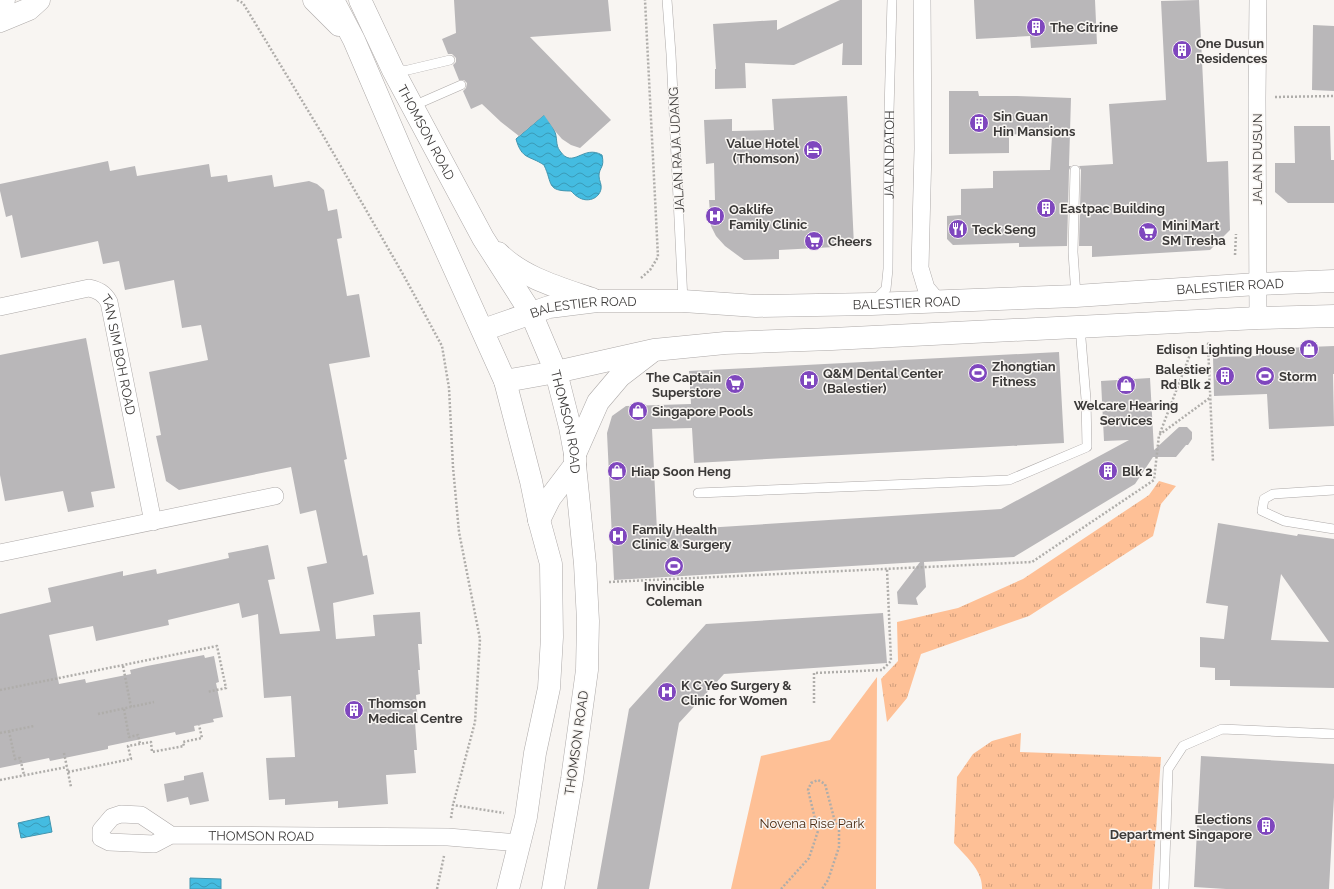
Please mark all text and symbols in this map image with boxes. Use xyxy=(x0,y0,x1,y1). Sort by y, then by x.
building icon: The Citrine xyxy=(1025,16,1047,38)
place label: The Citrine xyxy=(1050,20,1118,35)
place label: One Dusun Residences xyxy=(1196,36,1268,66)
building icon: One Dusun Residences xyxy=(1171,39,1193,61)
street label: THOMSON ROAD xyxy=(394,82,457,183)
street label: JALAN RAJA UDANG xyxy=(666,86,687,213)
place label: Sin Guan Hin Mansions xyxy=(993,109,1076,139)
street label: JALAN DATOH xyxy=(881,110,897,199)
building icon: Sin Guan Hin Mansions xyxy=(968,112,990,134)
street label: JALAN DUSUN xyxy=(1250,113,1265,205)
place label: Value Hotel (Thomson) xyxy=(726,136,800,166)
hotel icon: Value Hotel (Thomson) xyxy=(802,139,824,161)
building icon: Eastpac Building xyxy=(1035,197,1057,219)
place label: Eastpac Building xyxy=(1060,201,1165,216)
place label: Oaklife Family Clinic xyxy=(729,202,808,232)
hospital icon: Oaklife Family Clinic xyxy=(704,205,726,227)
restaurant icon: Teck Seng xyxy=(947,218,969,240)
place label: Mini Mart SM Tresha xyxy=(1162,218,1226,248)
supermarket icon: Mini Mart SM Tresha xyxy=(1137,221,1159,243)
place label: Teck Seng xyxy=(972,222,1036,237)
supermarket icon: Cheers xyxy=(803,230,825,252)
place label: Cheers xyxy=(828,234,872,249)
street label: BALESTIER ROAD xyxy=(1176,276,1284,297)
street label: TAN SIM BOH ROAD xyxy=(98,291,138,416)
street label: BALESTIER ROAD xyxy=(528,294,637,321)
street label: BALESTIER ROAD xyxy=(853,294,961,312)
shop icon: Edison Lighting House xyxy=(1298,338,1320,360)
place label: Edison Lighting House xyxy=(1156,342,1295,357)
place label: Zhongtian Fitness xyxy=(992,359,1056,389)
sports icon: Zhongtian Fitness xyxy=(967,362,989,384)
place label: Balestier Rd Blk 2 xyxy=(1155,362,1211,392)
building icon: Balestier Rd Blk 2 xyxy=(1214,365,1236,387)
sports icon: Storm xyxy=(1254,365,1276,387)
place label: Q&M Dental Center (Balestier) xyxy=(823,366,943,396)
street label: THOMSON ROAD xyxy=(548,368,583,474)
hospital icon: Q&M Dental Center (Balestier) xyxy=(798,369,820,391)
place label: Storm xyxy=(1279,369,1317,384)
place label: The Captain Superstore xyxy=(646,370,721,400)
supermarket icon: The Captain Superstore xyxy=(724,373,746,395)
shop icon: Welcare Hearing Services xyxy=(1115,374,1137,396)
place label: Welcare Hearing Services xyxy=(1074,398,1178,428)
shop icon: Singapore Pools xyxy=(627,400,649,422)
place label: Singapore Pools xyxy=(652,404,754,419)
shop icon: Hiap Soon Heng xyxy=(606,460,628,482)
building icon: Blk 2 xyxy=(1097,460,1119,482)
place label: Hiap Soon Heng xyxy=(631,464,731,479)
place label: Blk 2 xyxy=(1122,464,1153,479)
place label: Family Health Clinic & Surgery xyxy=(632,522,732,552)
hospital icon: Family Health Clinic & Surgery xyxy=(607,525,629,547)
sports icon: Invincible Coleman xyxy=(663,555,685,577)
place label: Invincible Coleman xyxy=(644,579,704,609)
place label: K C Yeo Surgery & Clinic for Women xyxy=(681,678,792,708)
hospital icon: K C Yeo Surgery & Clinic for Women xyxy=(656,681,678,703)
street label: THOMSON ROAD xyxy=(562,690,591,796)
place label: Thomson Medical Centre xyxy=(368,696,463,726)
building icon: Thomson Medical Centre xyxy=(343,699,365,721)
place label: Elections Department Singapore xyxy=(1110,812,1253,842)
building icon: Elections Department Singapore xyxy=(1255,815,1277,837)
park label: Novena Rise Park xyxy=(760,816,864,831)
street label: THOMSON ROAD xyxy=(208,828,314,844)

